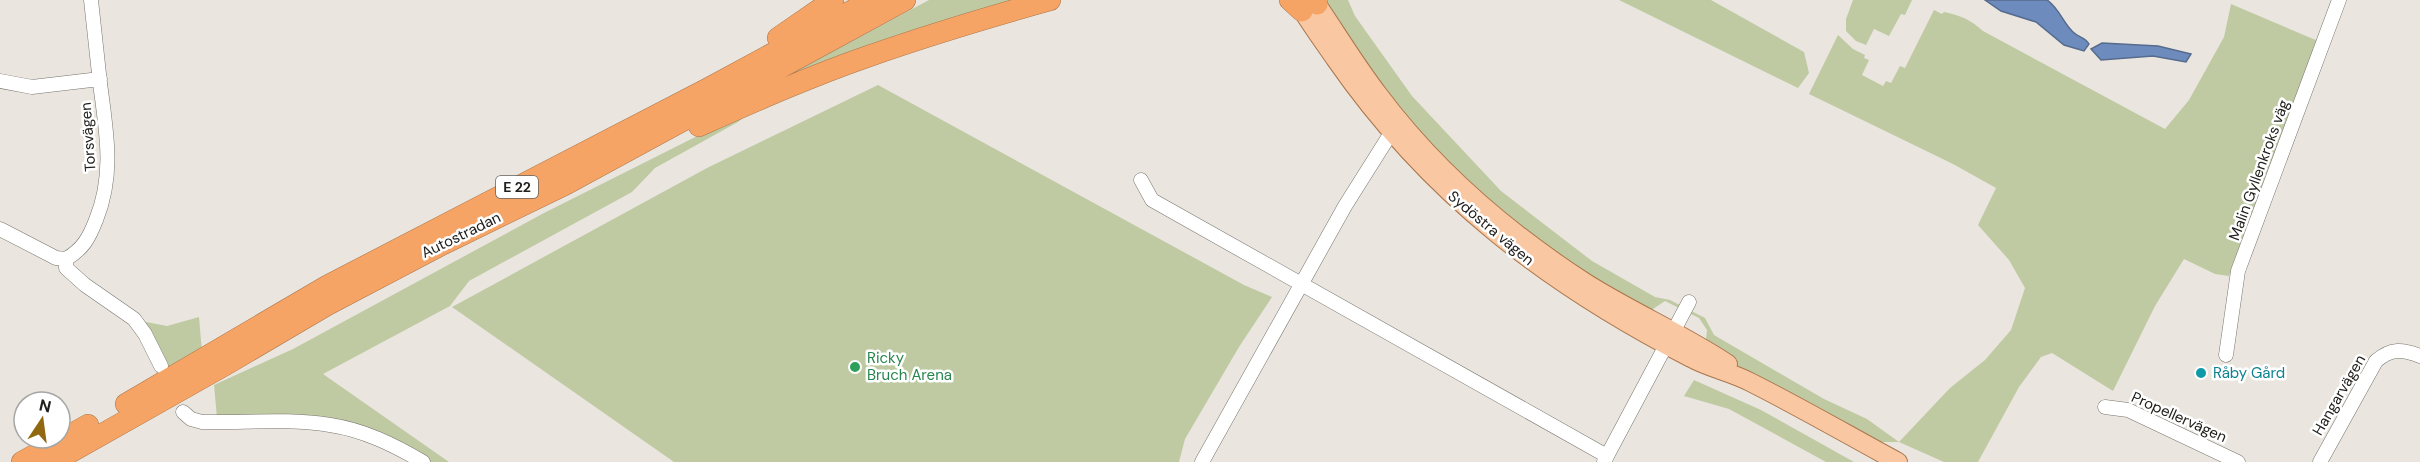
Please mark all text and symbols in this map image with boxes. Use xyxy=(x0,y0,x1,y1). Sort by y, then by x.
street label: Malin Gyllenkroks väg xyxy=(2224,97,2294,243)
street label: Torsvägen xyxy=(76,102,100,172)
road number: E 22 xyxy=(496,176,538,198)
street label: Sydöstra vägen xyxy=(1444,186,1538,270)
street label: Autostradan xyxy=(418,207,504,263)
place label: Ricky Bruch Arena xyxy=(867,348,952,385)
street label: Hangarvägen xyxy=(2308,351,2370,439)
marker: Ricky Bruch Arena xyxy=(848,360,862,374)
place label: Råby Gård xyxy=(2213,363,2285,383)
marker: Råby Gård xyxy=(2194,366,2208,380)
street label: Propellervägen xyxy=(2128,387,2230,447)
north arrow xyxy=(12,390,72,450)
text: N xyxy=(37,394,53,417)

